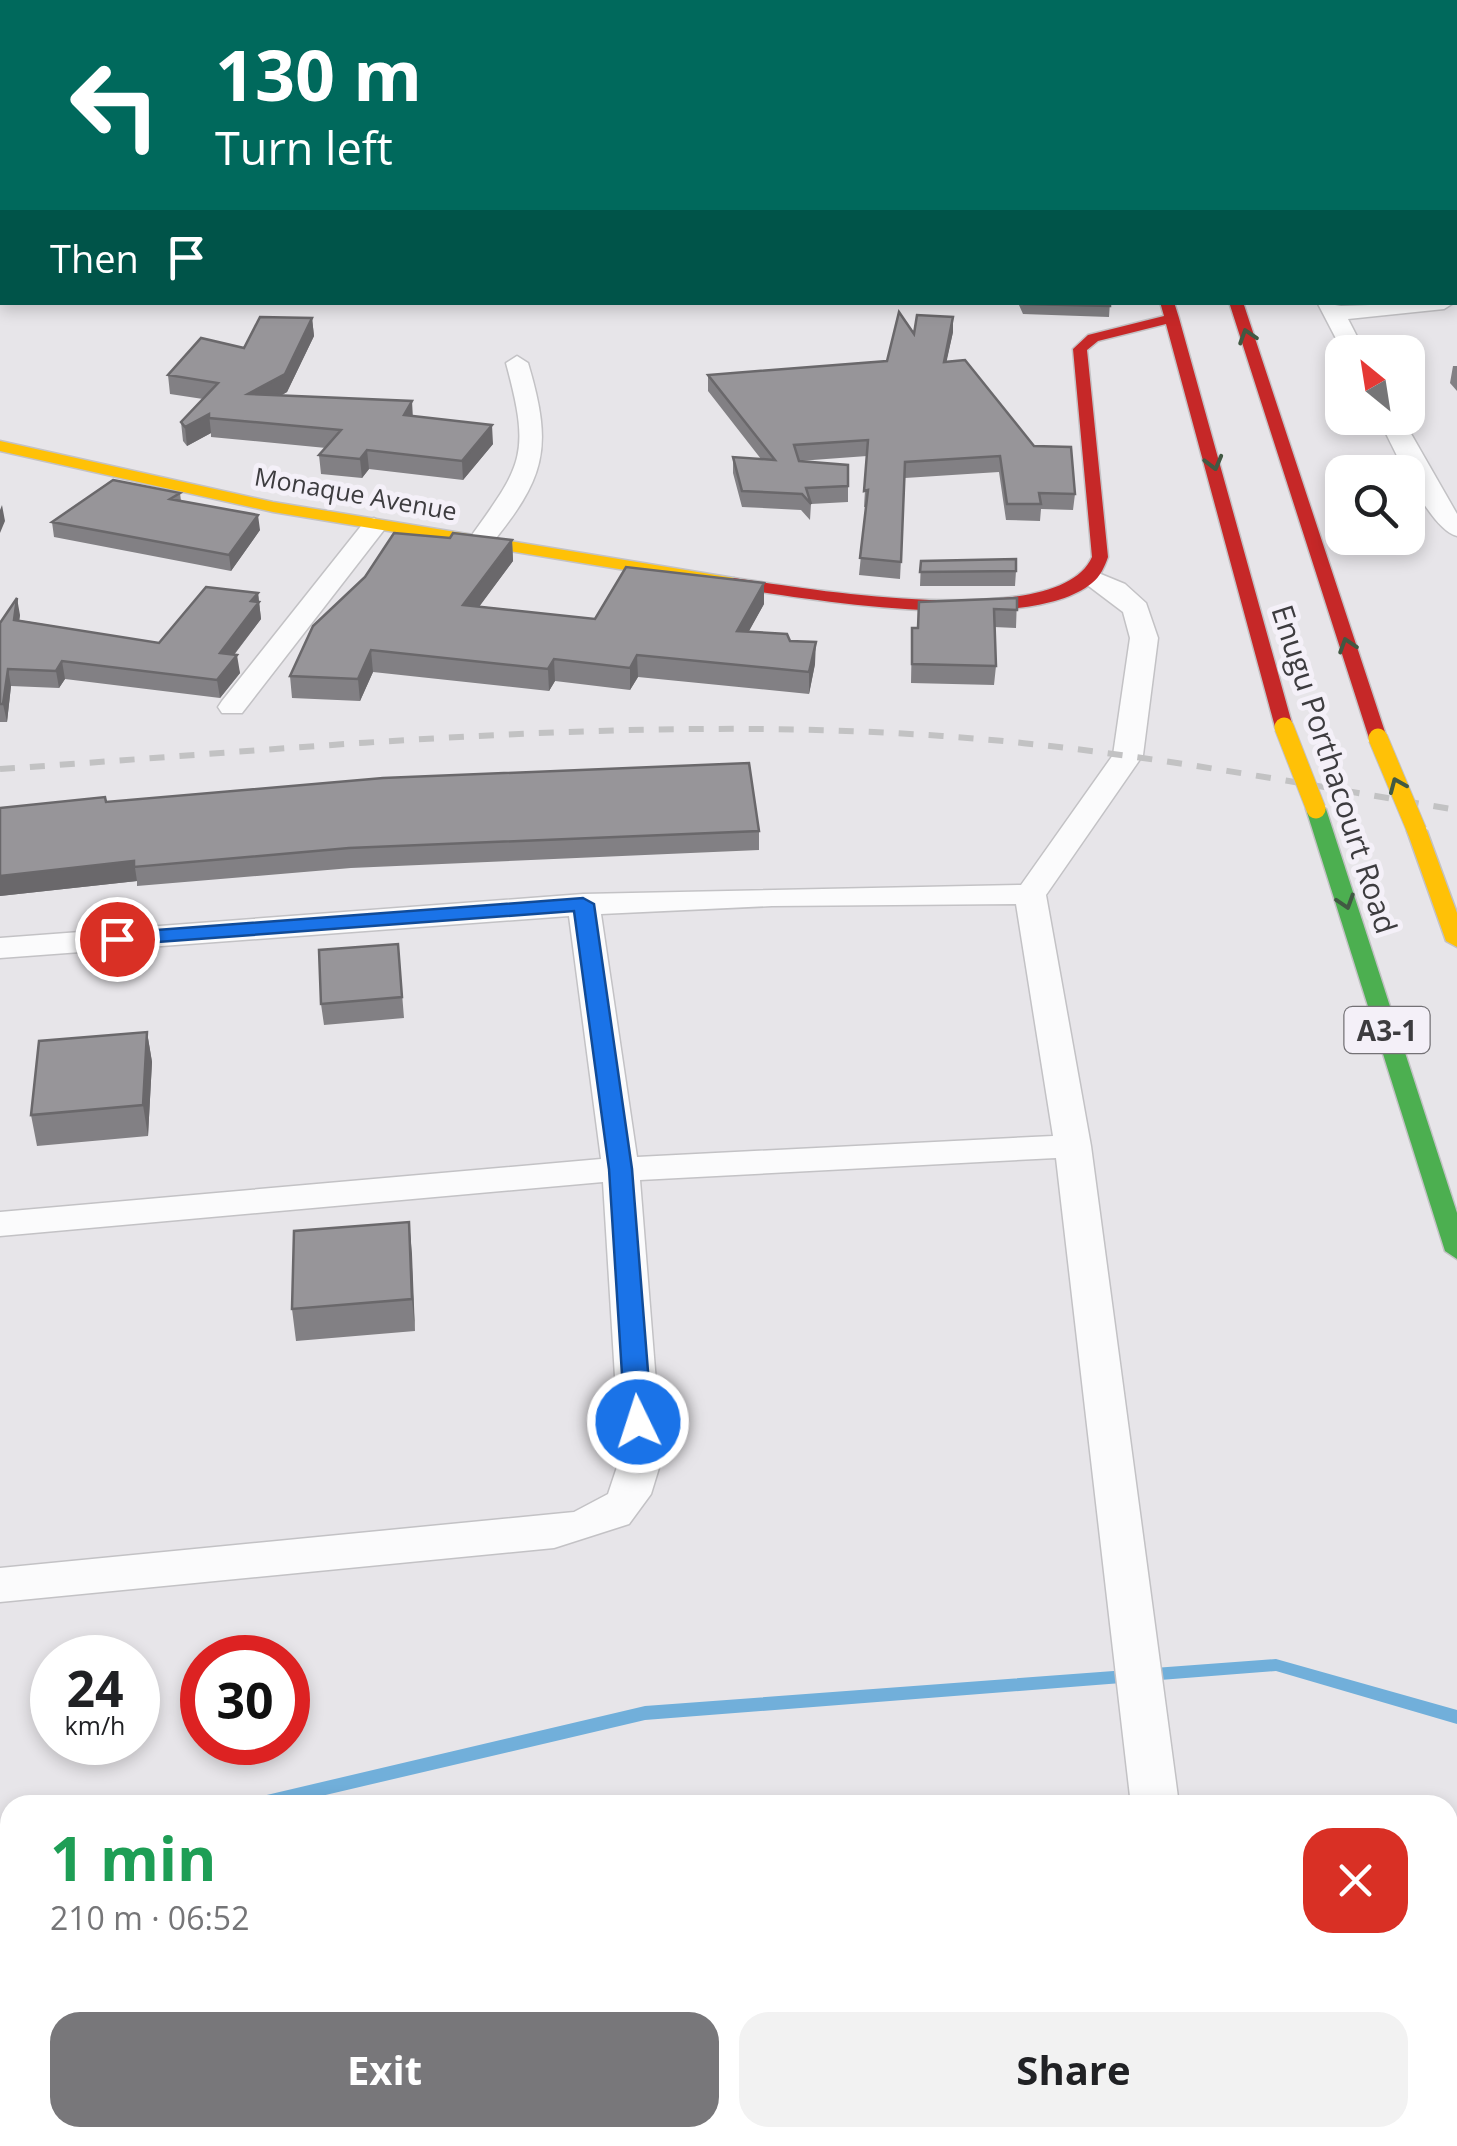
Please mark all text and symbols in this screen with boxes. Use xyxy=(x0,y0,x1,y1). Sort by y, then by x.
text: 130 m xyxy=(215,26,422,122)
icon: left xyxy=(50,40,180,170)
text: Turn left xyxy=(215,117,393,178)
icon: arrive xyxy=(159,230,214,285)
text: Then xyxy=(50,232,139,284)
one-way arrow xyxy=(1238,328,1258,345)
north arrow xyxy=(1325,335,1425,435)
map controls xyxy=(1325,335,1425,555)
one-way arrow xyxy=(1202,454,1223,472)
button: search xyxy=(1325,455,1425,555)
street label: Monaque Avenue xyxy=(252,458,460,528)
street label: Enugu Porthacourt Road xyxy=(1262,599,1408,939)
one-way arrow xyxy=(1338,638,1358,655)
one-way arrow xyxy=(1389,777,1409,794)
one-way arrow xyxy=(1334,893,1354,910)
pin xyxy=(75,897,160,982)
icon: arrive xyxy=(90,912,145,967)
road number: A3-1 xyxy=(1344,1007,1430,1053)
position arrow xyxy=(586,1370,690,1474)
speed limit sign: 30 xyxy=(180,1635,310,1765)
text: 24 xyxy=(66,1654,124,1722)
text: km/h xyxy=(65,1708,125,1742)
text: 1 min xyxy=(50,1817,217,1899)
button: close xyxy=(1303,1828,1408,1933)
text: 210 m · 06:52 xyxy=(50,1896,249,1939)
button: Exit xyxy=(50,2012,719,2127)
button: Share xyxy=(739,2012,1408,2127)

